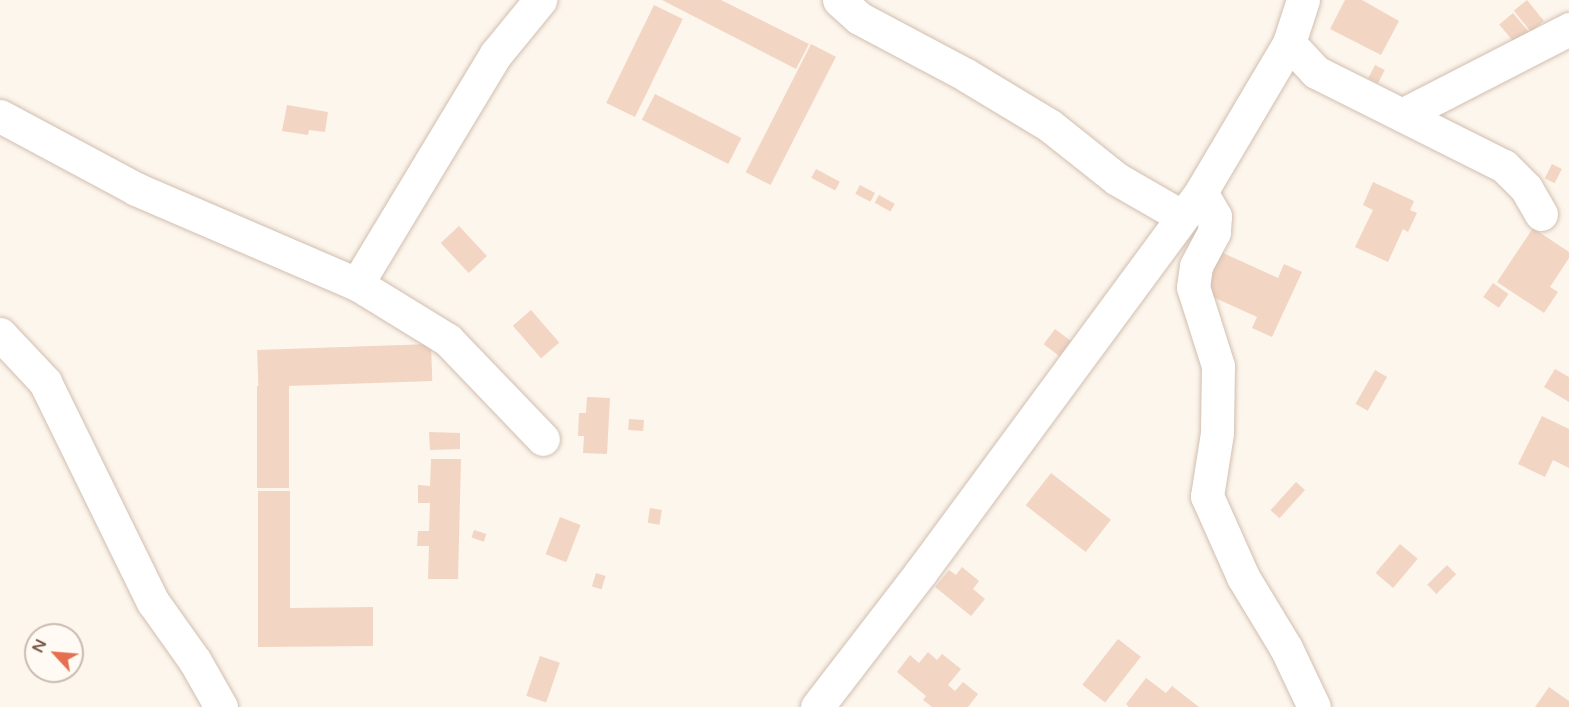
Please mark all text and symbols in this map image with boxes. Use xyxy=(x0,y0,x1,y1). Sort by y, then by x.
north arrow xyxy=(24,623,84,683)
text: N xyxy=(28,636,51,656)

